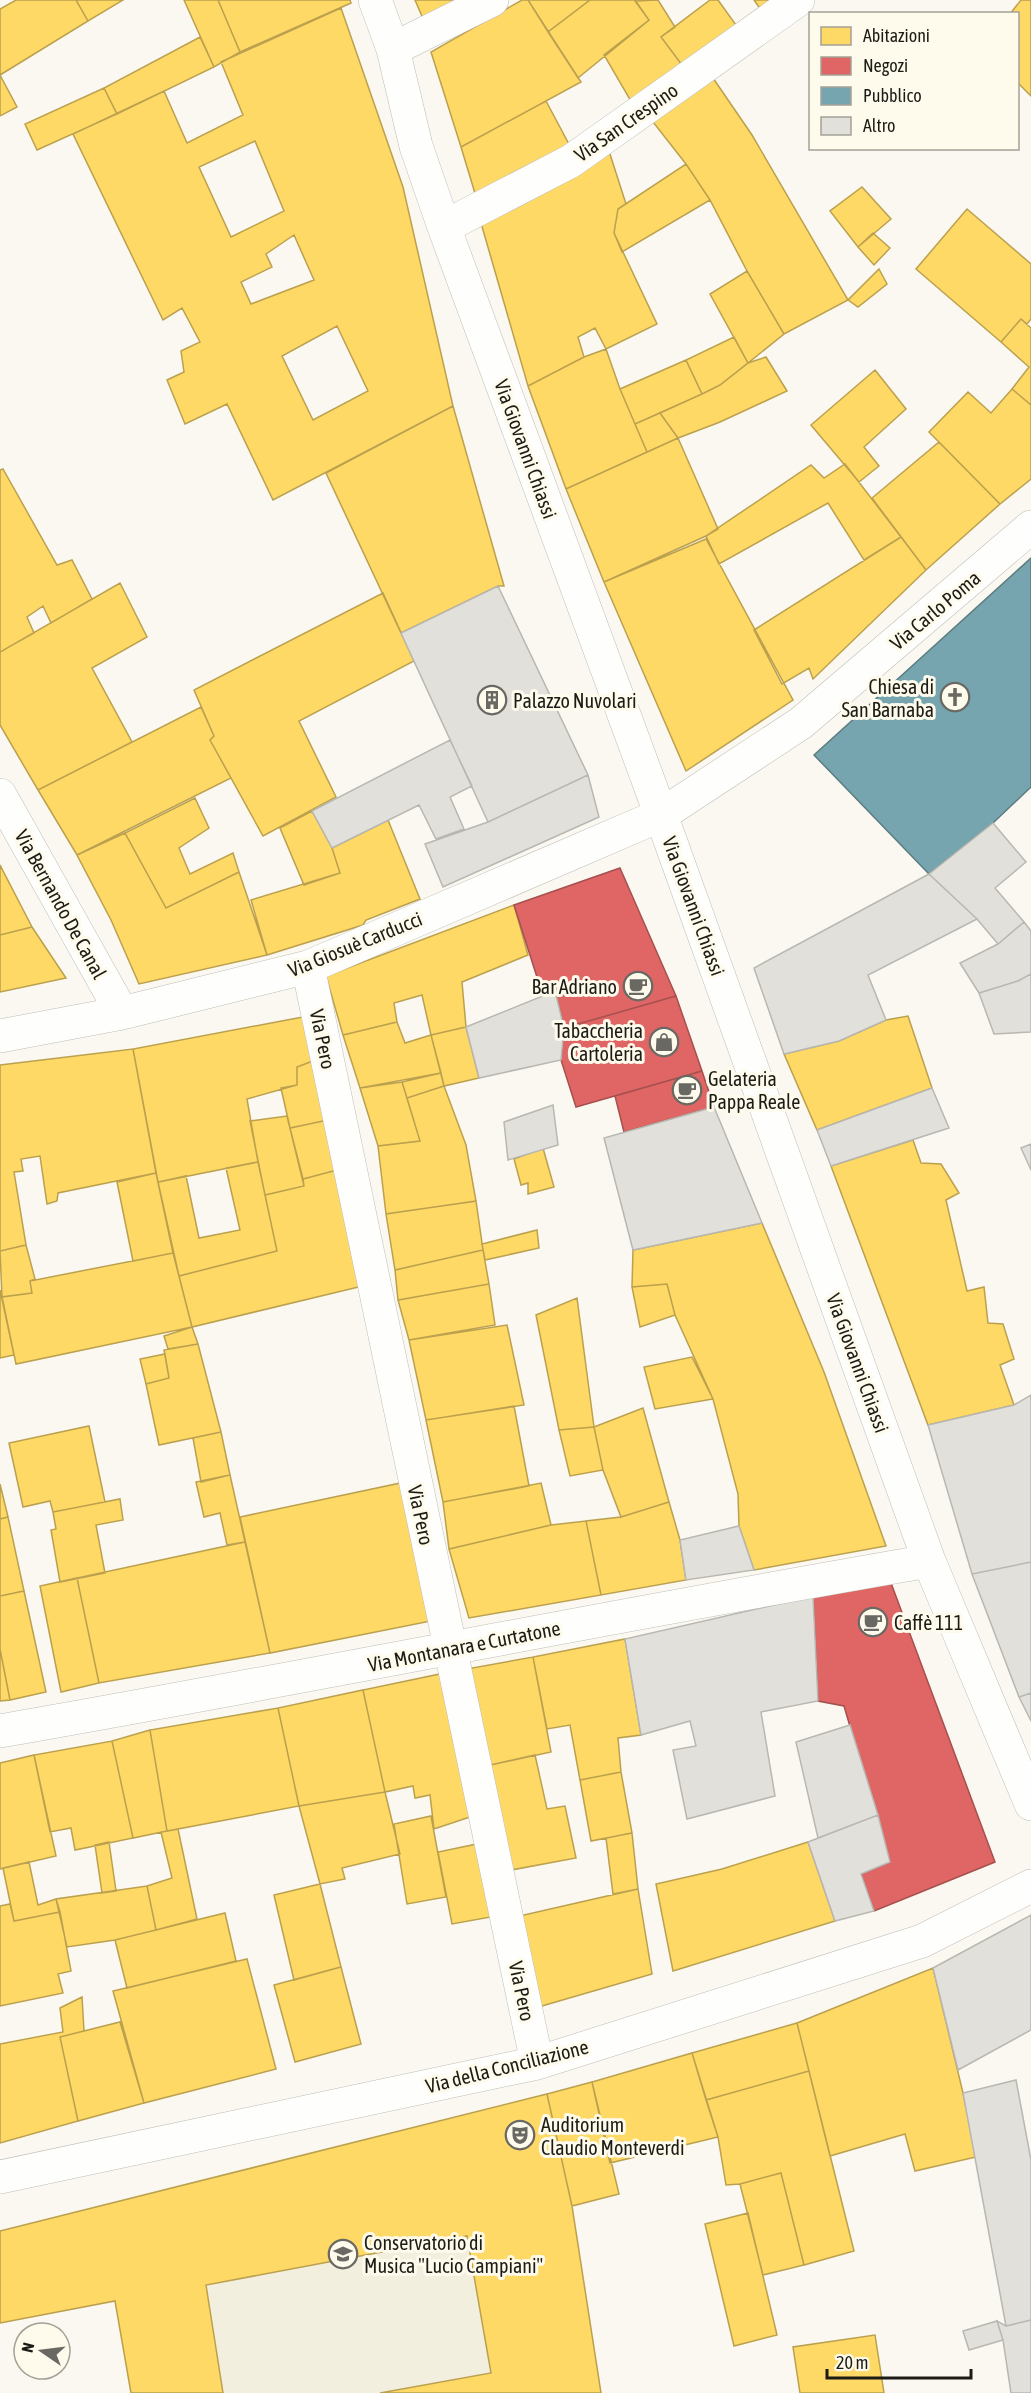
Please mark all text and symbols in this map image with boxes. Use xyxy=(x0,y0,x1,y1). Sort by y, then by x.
legend xyxy=(809,12,1019,150)
text: Abitazioni xyxy=(863,25,930,46)
text: Negozi xyxy=(863,55,908,76)
street label: Via San Crespino xyxy=(570,78,682,166)
text: Pubblico xyxy=(863,85,922,106)
text: Altro xyxy=(863,115,896,136)
street label: Via Giovanni Chiassi xyxy=(490,376,562,522)
street label: Via Carlo Poma xyxy=(885,566,985,654)
place label: Chiesa di San Barnaba xyxy=(841,675,934,721)
church icon: Chiesa di San Barnaba xyxy=(939,681,971,713)
building icon: Palazzo Nuvolari xyxy=(476,684,508,716)
place label: Palazzo Nuvolari xyxy=(513,689,637,712)
street label: Via Bernando De Canal xyxy=(10,825,112,983)
street label: Via Giovanni Chiassi xyxy=(658,833,730,979)
street label: Via Giosuè Carducci xyxy=(285,907,425,981)
cafe icon: Bar Adriano xyxy=(622,970,654,1002)
place label: Bar Adriano xyxy=(531,975,617,998)
street label: Via Pero xyxy=(305,1007,341,1071)
place label: Tabaccheria Cartoleria xyxy=(554,1019,643,1065)
shop icon: Tabaccheria Cartoleria xyxy=(648,1026,680,1058)
place label: Gelateria Pappa Reale xyxy=(708,1067,800,1113)
cafe icon: Gelateria Pappa Reale xyxy=(671,1074,703,1106)
street label: Via Giovanni Chiassi xyxy=(822,1290,894,1436)
street label: Via Pero xyxy=(403,1483,439,1547)
cafe icon: Caffè 111 xyxy=(857,1606,889,1638)
place label: Caffè 111 xyxy=(894,1611,963,1634)
street label: Via Montanara e Curtatone xyxy=(366,1616,562,1676)
street label: Via Pero xyxy=(504,1959,540,2023)
street label: Via della Conciliazione xyxy=(423,2035,591,2097)
place label: Auditorium Claudio Monteverdi xyxy=(541,2113,685,2159)
theatre icon: Auditorium Claudio Monteverdi xyxy=(504,2119,536,2151)
place label: Conservatorio di Musica "Lucio Campiani" xyxy=(364,2231,543,2277)
school or university icon: Conservatorio di Musica "Lucio Campiani" xyxy=(327,2238,359,2270)
north arrow xyxy=(12,2321,72,2381)
text: N xyxy=(18,2341,37,2354)
scale bar xyxy=(827,2342,971,2380)
text: 20 m xyxy=(836,2352,868,2373)

